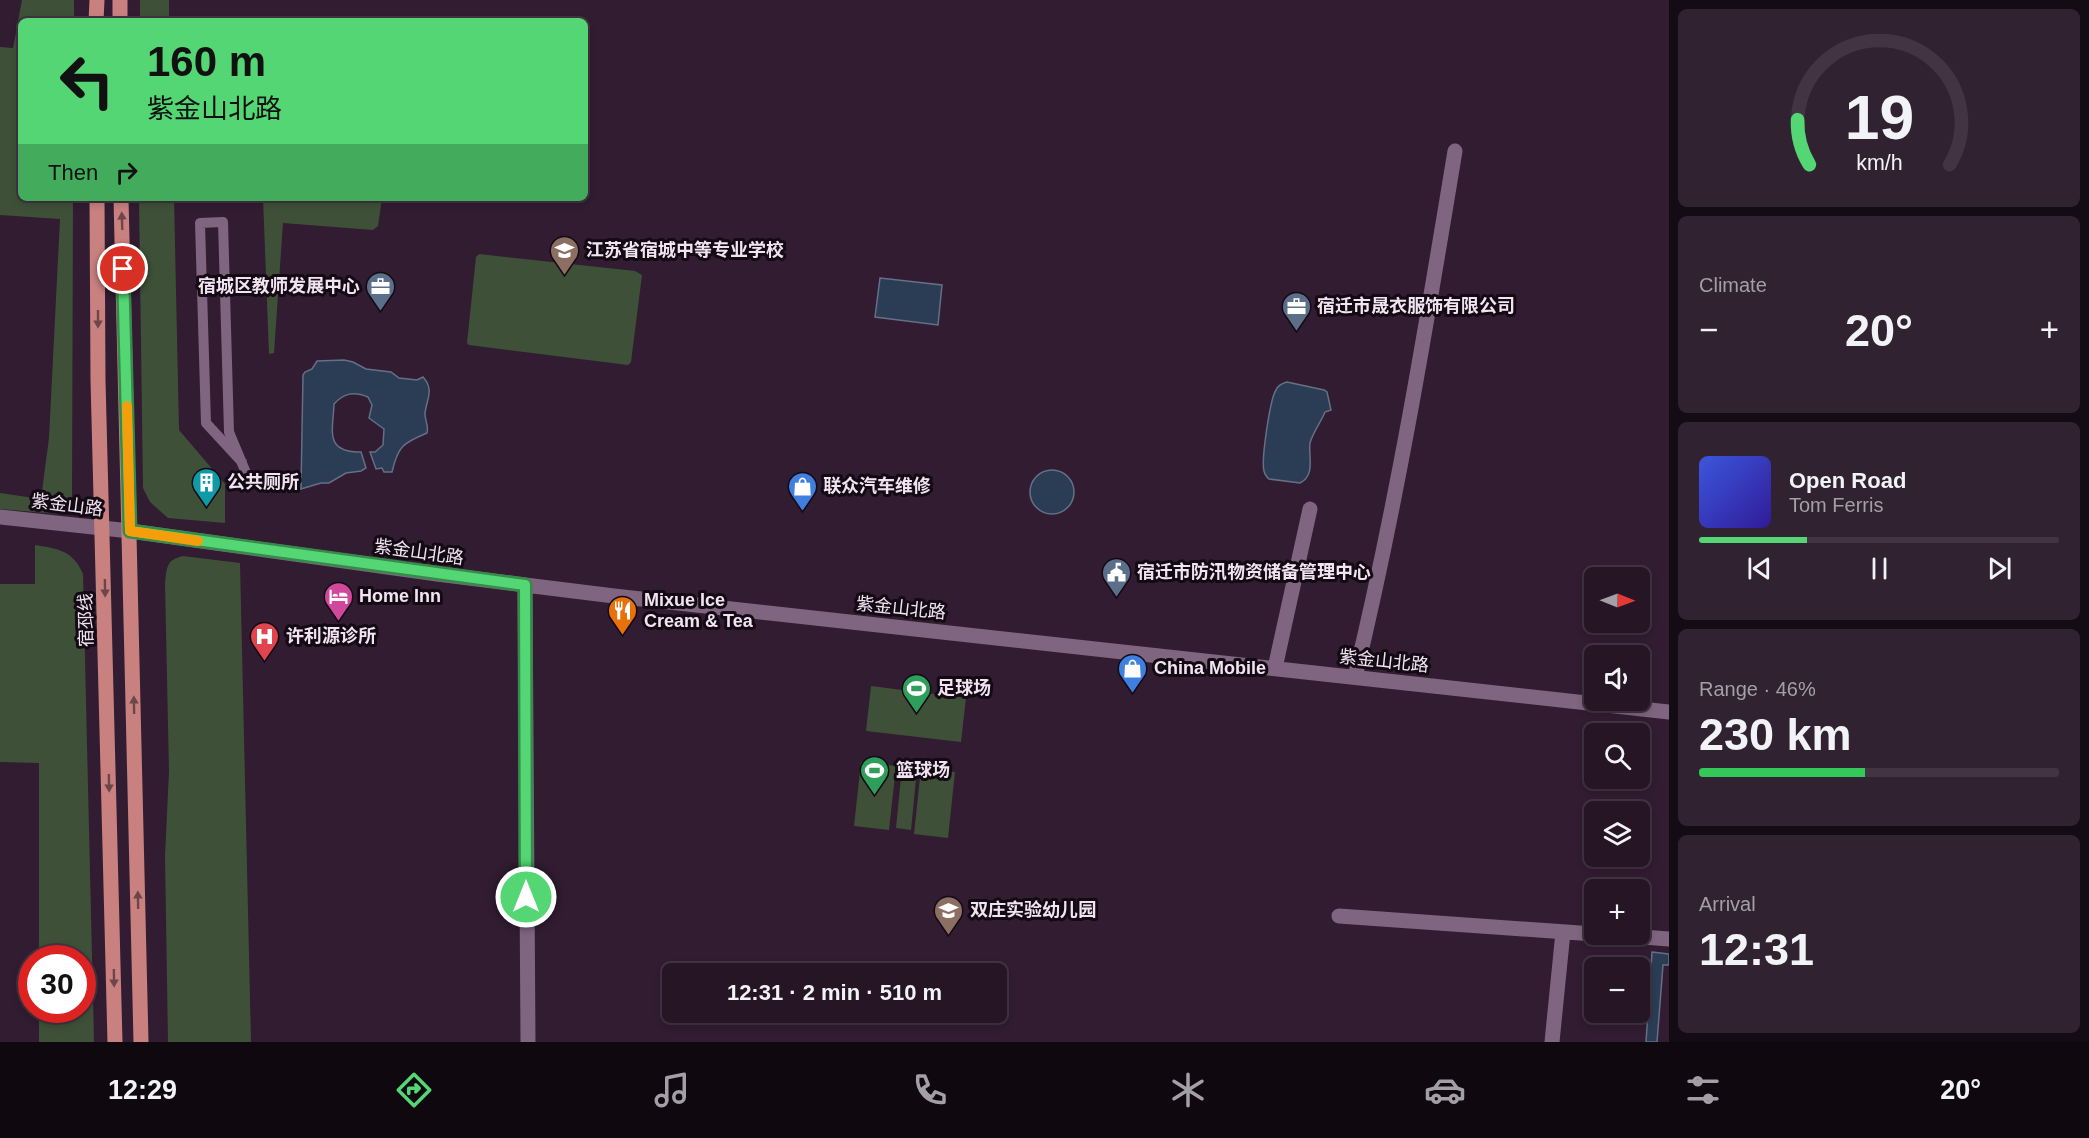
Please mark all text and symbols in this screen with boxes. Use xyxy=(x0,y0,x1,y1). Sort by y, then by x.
text: 160 m xyxy=(147,38,266,85)
icon: left xyxy=(48,42,126,120)
text: 19 xyxy=(1844,83,1914,152)
text: 紫金山北路 xyxy=(147,94,282,124)
text: km/h xyxy=(1856,151,1902,175)
icon: right xyxy=(110,156,143,189)
text: Then xyxy=(48,160,98,185)
one-way arrow xyxy=(117,212,127,231)
school or university icon: 江苏省宿城中等专业学校 xyxy=(549,234,581,276)
place label: 江苏省宿城中等专业学校 xyxy=(586,240,784,260)
pin xyxy=(97,243,148,294)
icon: arrive xyxy=(106,252,139,285)
office icon: 宿城区教师发展中心 xyxy=(365,270,397,312)
text: Climate xyxy=(1699,274,1767,296)
place label: 宿城区教师发展中心 xyxy=(198,276,360,296)
office icon: 宿迁市晟衣服饰有限公司 xyxy=(1280,290,1312,332)
place label: 宿迁市晟衣服饰有限公司 xyxy=(1317,296,1515,316)
text: 20° xyxy=(1845,305,1913,356)
one-way arrow xyxy=(93,310,103,329)
text: − xyxy=(1699,311,1718,348)
text: + xyxy=(2040,311,2059,348)
building icon: 公共厕所 xyxy=(190,466,222,508)
text: Open Road xyxy=(1789,468,1906,493)
shop icon: 联众汽车维修 xyxy=(786,470,818,512)
place label: 公共厕所 xyxy=(227,472,299,492)
place label: 联众汽车维修 xyxy=(823,476,931,496)
street label: 紫金山路 xyxy=(30,491,104,519)
text: Tom Ferris xyxy=(1789,494,1883,516)
street label: 紫金山北路 xyxy=(373,536,465,568)
icon: previous xyxy=(1743,552,1776,585)
icon: pause xyxy=(1863,552,1896,585)
icon: next xyxy=(1983,552,2016,585)
public building icon: 宿迁市防汛物资储备管理中心 xyxy=(1100,556,1132,598)
place label: 宿迁市防汛物资储备管理中心 xyxy=(1137,562,1371,582)
north arrow xyxy=(1584,567,1650,633)
map controls xyxy=(1584,567,1650,1023)
one-way arrow xyxy=(100,578,109,597)
hotel icon: Home Inn xyxy=(322,580,354,622)
place label: Home Inn xyxy=(359,586,441,606)
place label: Mixue Ice Cream & Tea xyxy=(644,590,754,631)
street label: 宿邳线 xyxy=(76,593,96,647)
street label: 紫金山北路 xyxy=(855,593,947,623)
restaurant icon: Mixue Ice Cream & Tea xyxy=(607,594,639,636)
hospital icon: 许利源诊所 xyxy=(249,620,281,662)
place label: 许利源诊所 xyxy=(286,626,376,646)
button: sound xyxy=(1584,645,1650,711)
street label: 紫金山北路 xyxy=(1338,646,1430,676)
shop icon: China Mobile xyxy=(1117,652,1149,694)
place label: China Mobile xyxy=(1154,658,1266,678)
sports icon: 足球场 xyxy=(900,672,932,714)
place label: 足球场 xyxy=(937,678,991,698)
text: Range · 46% xyxy=(1699,678,1816,700)
one-way arrow xyxy=(129,695,139,714)
text: 230 km xyxy=(1699,709,1852,760)
button: search xyxy=(1584,723,1650,789)
sports icon: 篮球场 xyxy=(859,754,891,796)
place label: 篮球场 xyxy=(896,760,950,780)
one-way arrow xyxy=(104,773,114,792)
button: layers xyxy=(1584,801,1650,867)
position arrow xyxy=(494,865,558,929)
button: + xyxy=(1584,879,1650,945)
one-way arrow xyxy=(133,890,143,909)
text: Arrival xyxy=(1699,893,1756,915)
school or university icon: 双庄实验幼儿园 xyxy=(933,894,965,936)
place label: 双庄实验幼儿园 xyxy=(970,900,1096,920)
text: 12:31 xyxy=(1699,924,1814,975)
speed limit sign: 30 xyxy=(18,945,96,1023)
button: − xyxy=(1584,957,1650,1023)
one-way arrow xyxy=(109,968,119,987)
text: 12:31 · 2 min · 510 m xyxy=(727,980,942,1005)
icon: directions xyxy=(393,1069,435,1111)
icon: music xyxy=(651,1069,693,1111)
icon: phone xyxy=(909,1069,951,1111)
icon: climate xyxy=(1167,1069,1209,1111)
icon: car xyxy=(1424,1069,1466,1111)
icon: filters xyxy=(1682,1069,1724,1111)
text: 12:29 xyxy=(108,1075,177,1105)
text: 20° xyxy=(1940,1075,1981,1105)

